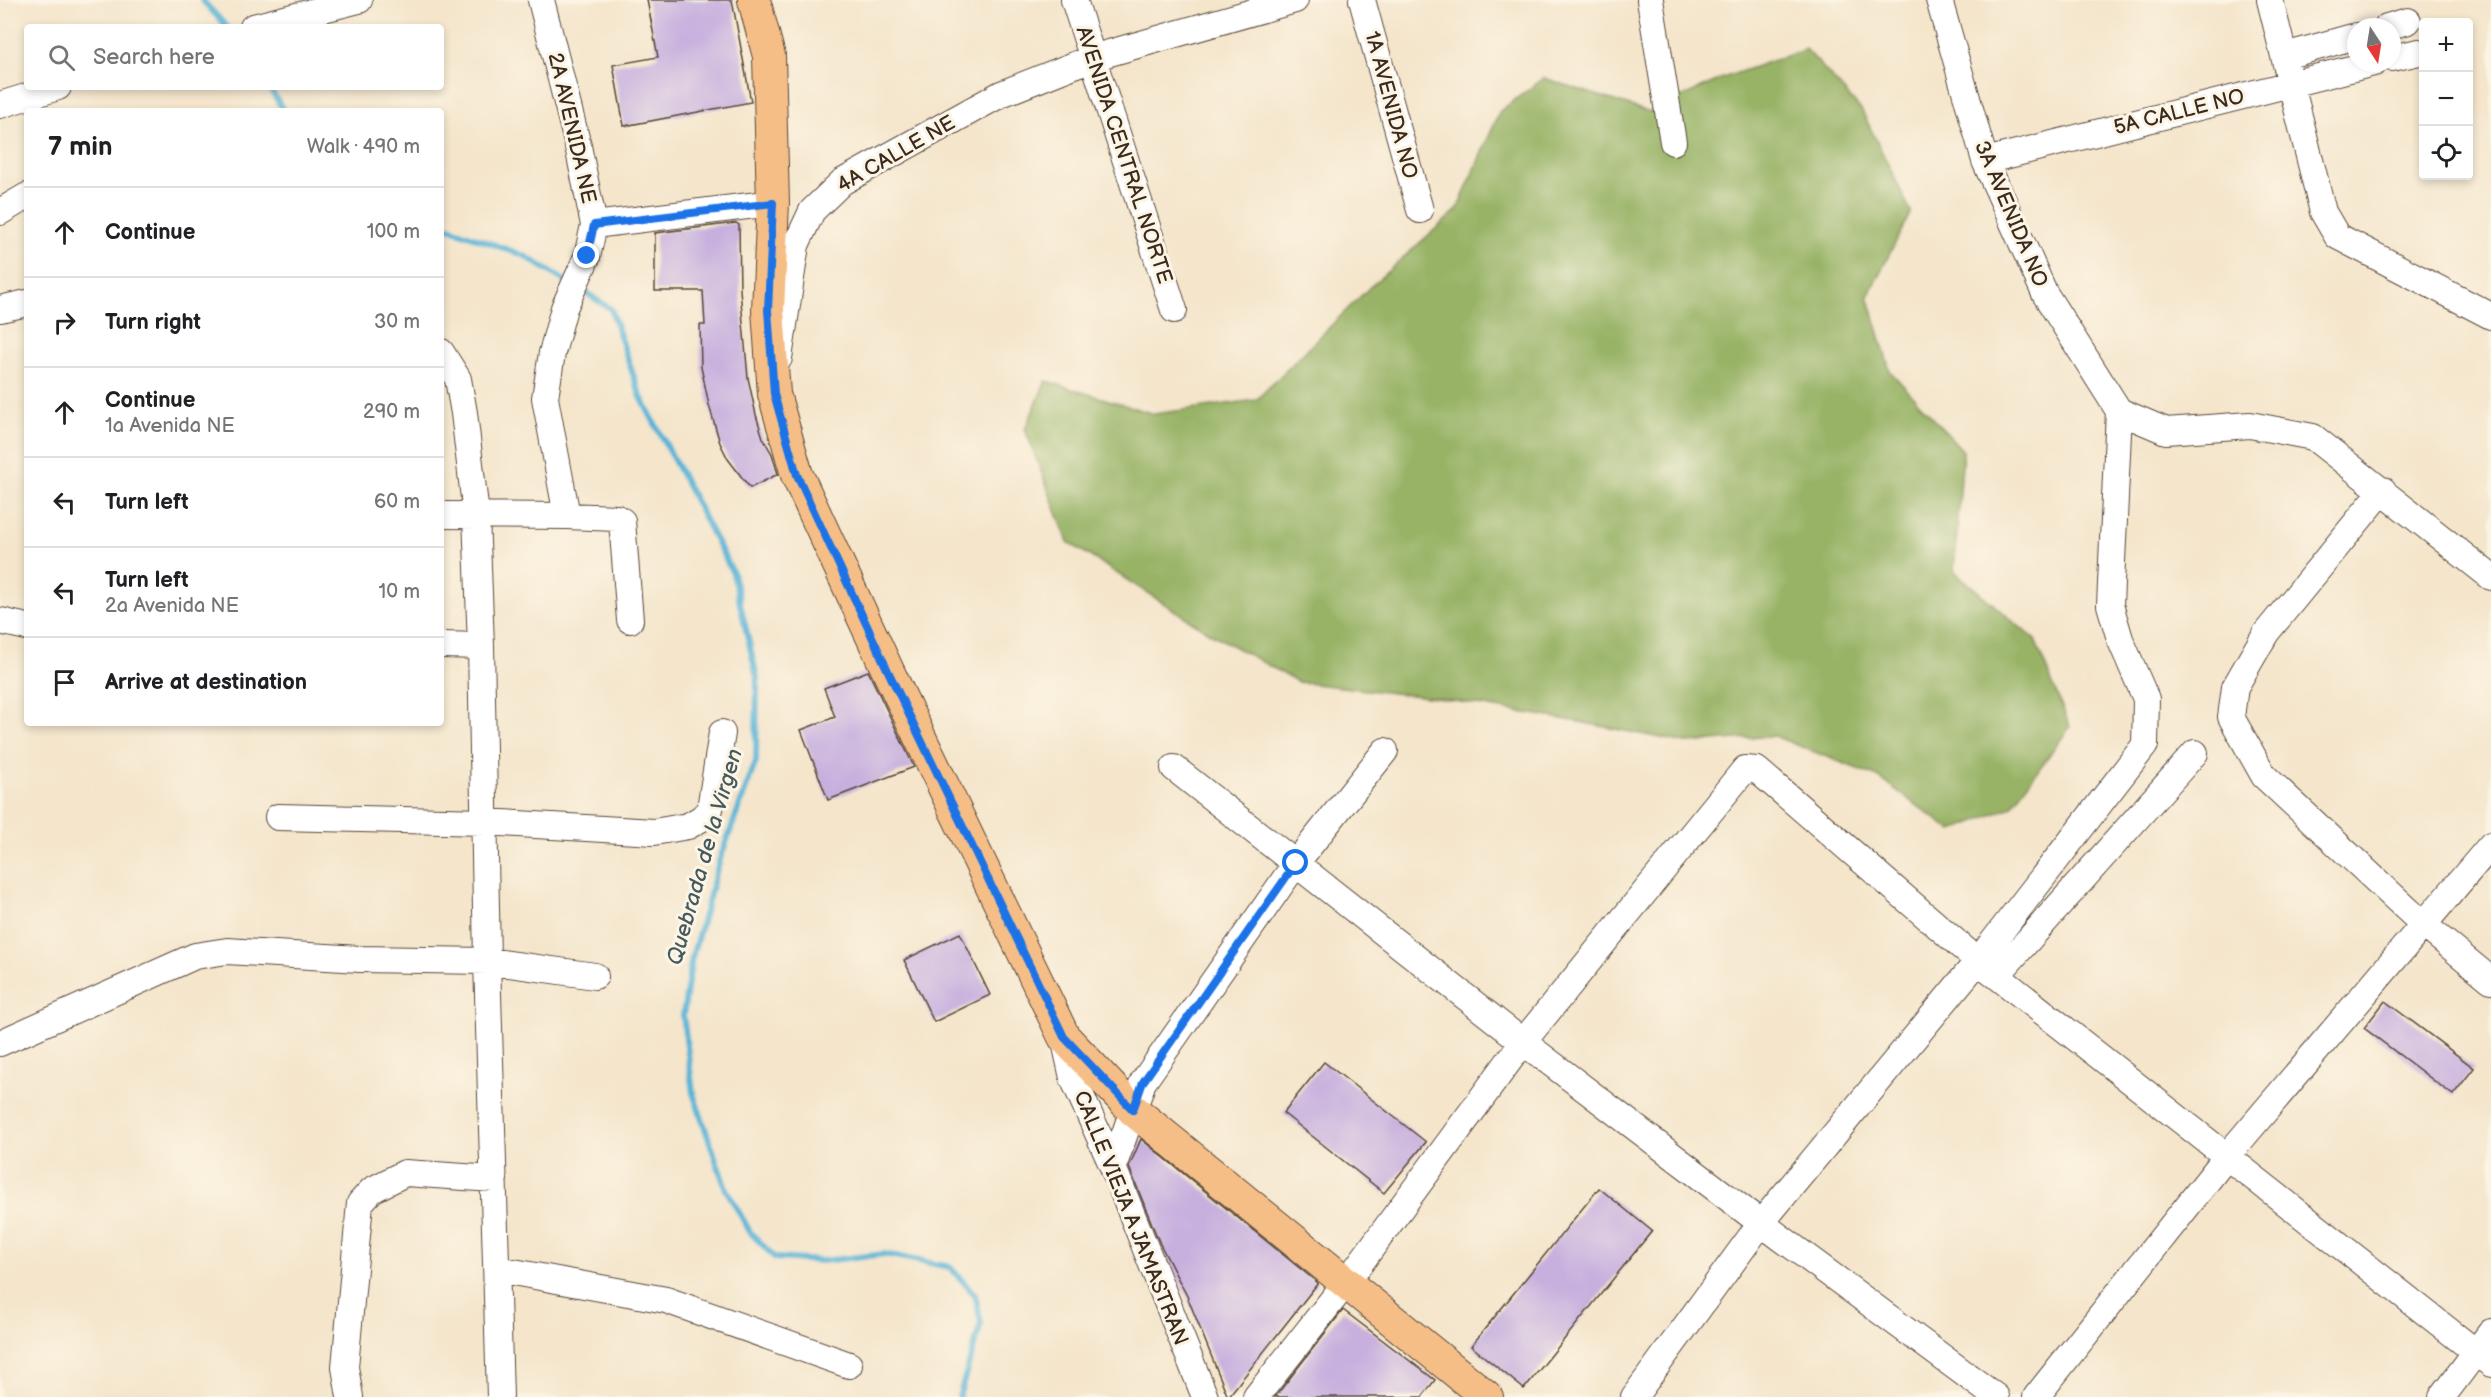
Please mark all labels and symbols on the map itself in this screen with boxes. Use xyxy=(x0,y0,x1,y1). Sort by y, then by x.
north arrow xyxy=(2347,18,2401,72)
street label: AVENIDA CENTRAL NORTE xyxy=(1071,23,1177,287)
street label: 1A AVENIDA NO xyxy=(1359,28,1423,182)
street label: 2A AVENIDA NE xyxy=(543,50,601,206)
street label: 5A CALLE NO xyxy=(2111,84,2247,140)
street label: 4A CALLE NE xyxy=(832,110,960,198)
street label: 3A AVENIDA NO xyxy=(1969,137,2053,291)
route end xyxy=(573,242,599,268)
water label: Quebrada de la Virgen xyxy=(661,746,749,968)
route start xyxy=(1282,849,1308,875)
street label: CALLE VIEJA A JAMASTRAN xyxy=(1068,1087,1194,1349)

